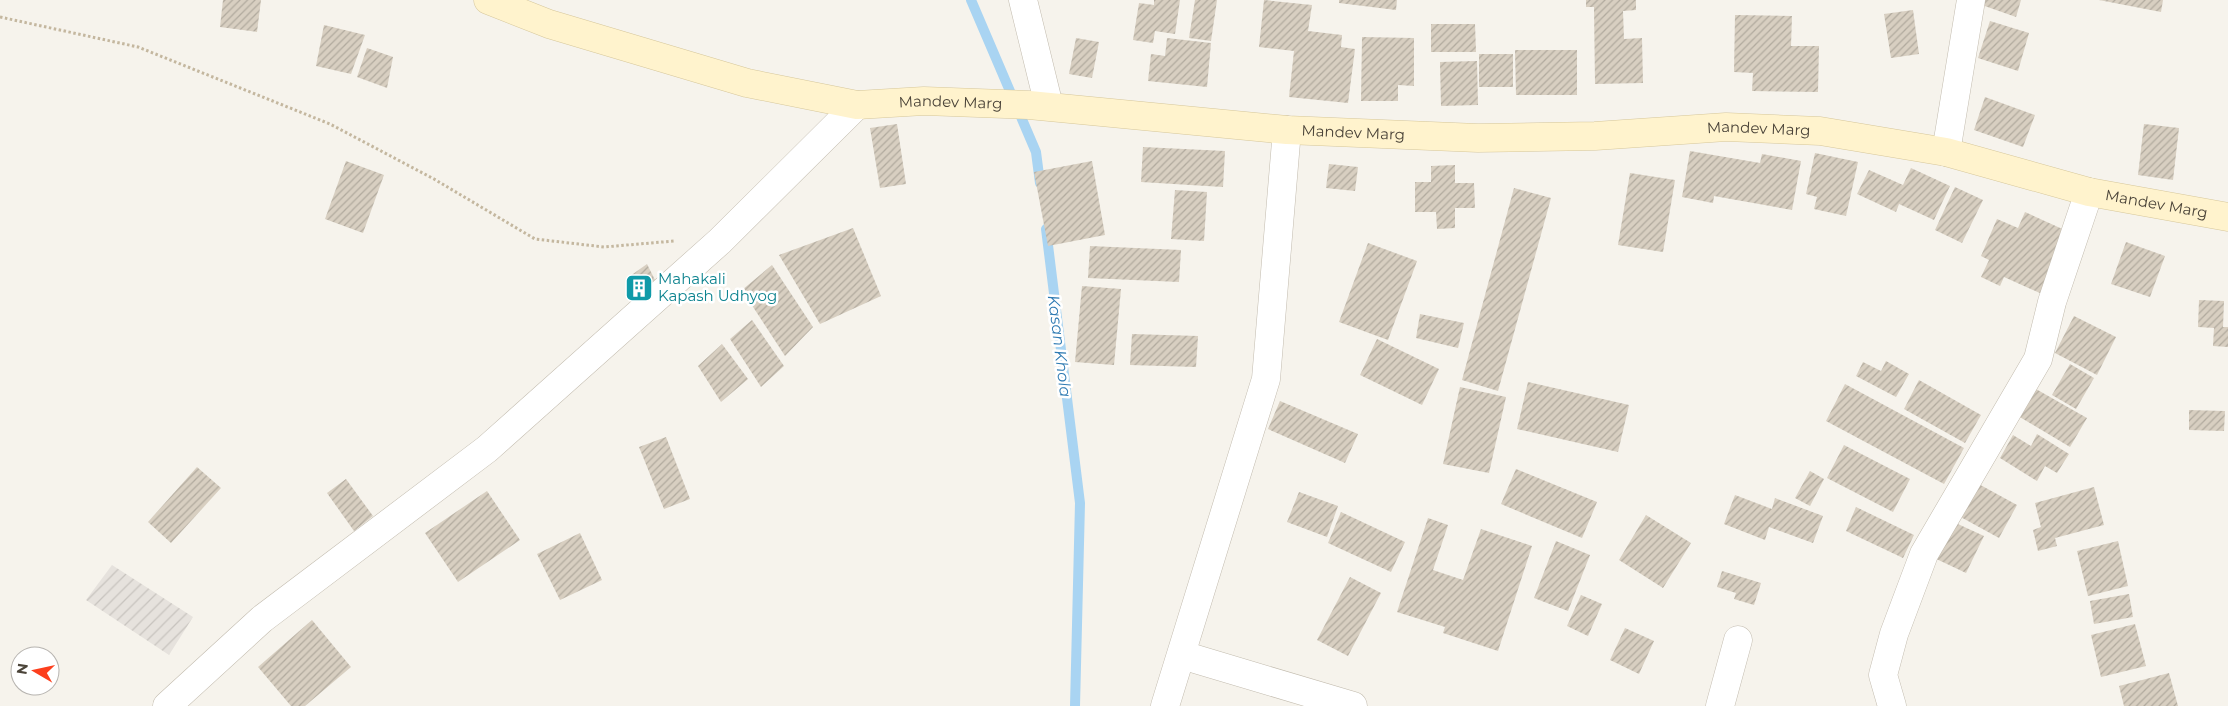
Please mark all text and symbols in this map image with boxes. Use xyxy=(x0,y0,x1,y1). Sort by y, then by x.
street label: Mandev Marg xyxy=(898,91,1003,113)
street label: Mandev Marg xyxy=(1706,117,1811,140)
street label: Mandev Marg xyxy=(1301,121,1405,144)
street label: Mandev Marg xyxy=(2104,185,2209,222)
place label: Mahakali Kapash Udhyog xyxy=(658,269,777,305)
building icon: Mahakali Kapash Udhyog xyxy=(624,273,654,303)
water label: Kasan Khola xyxy=(1044,294,1075,398)
north arrow xyxy=(10,646,60,696)
text: N xyxy=(12,662,32,676)

